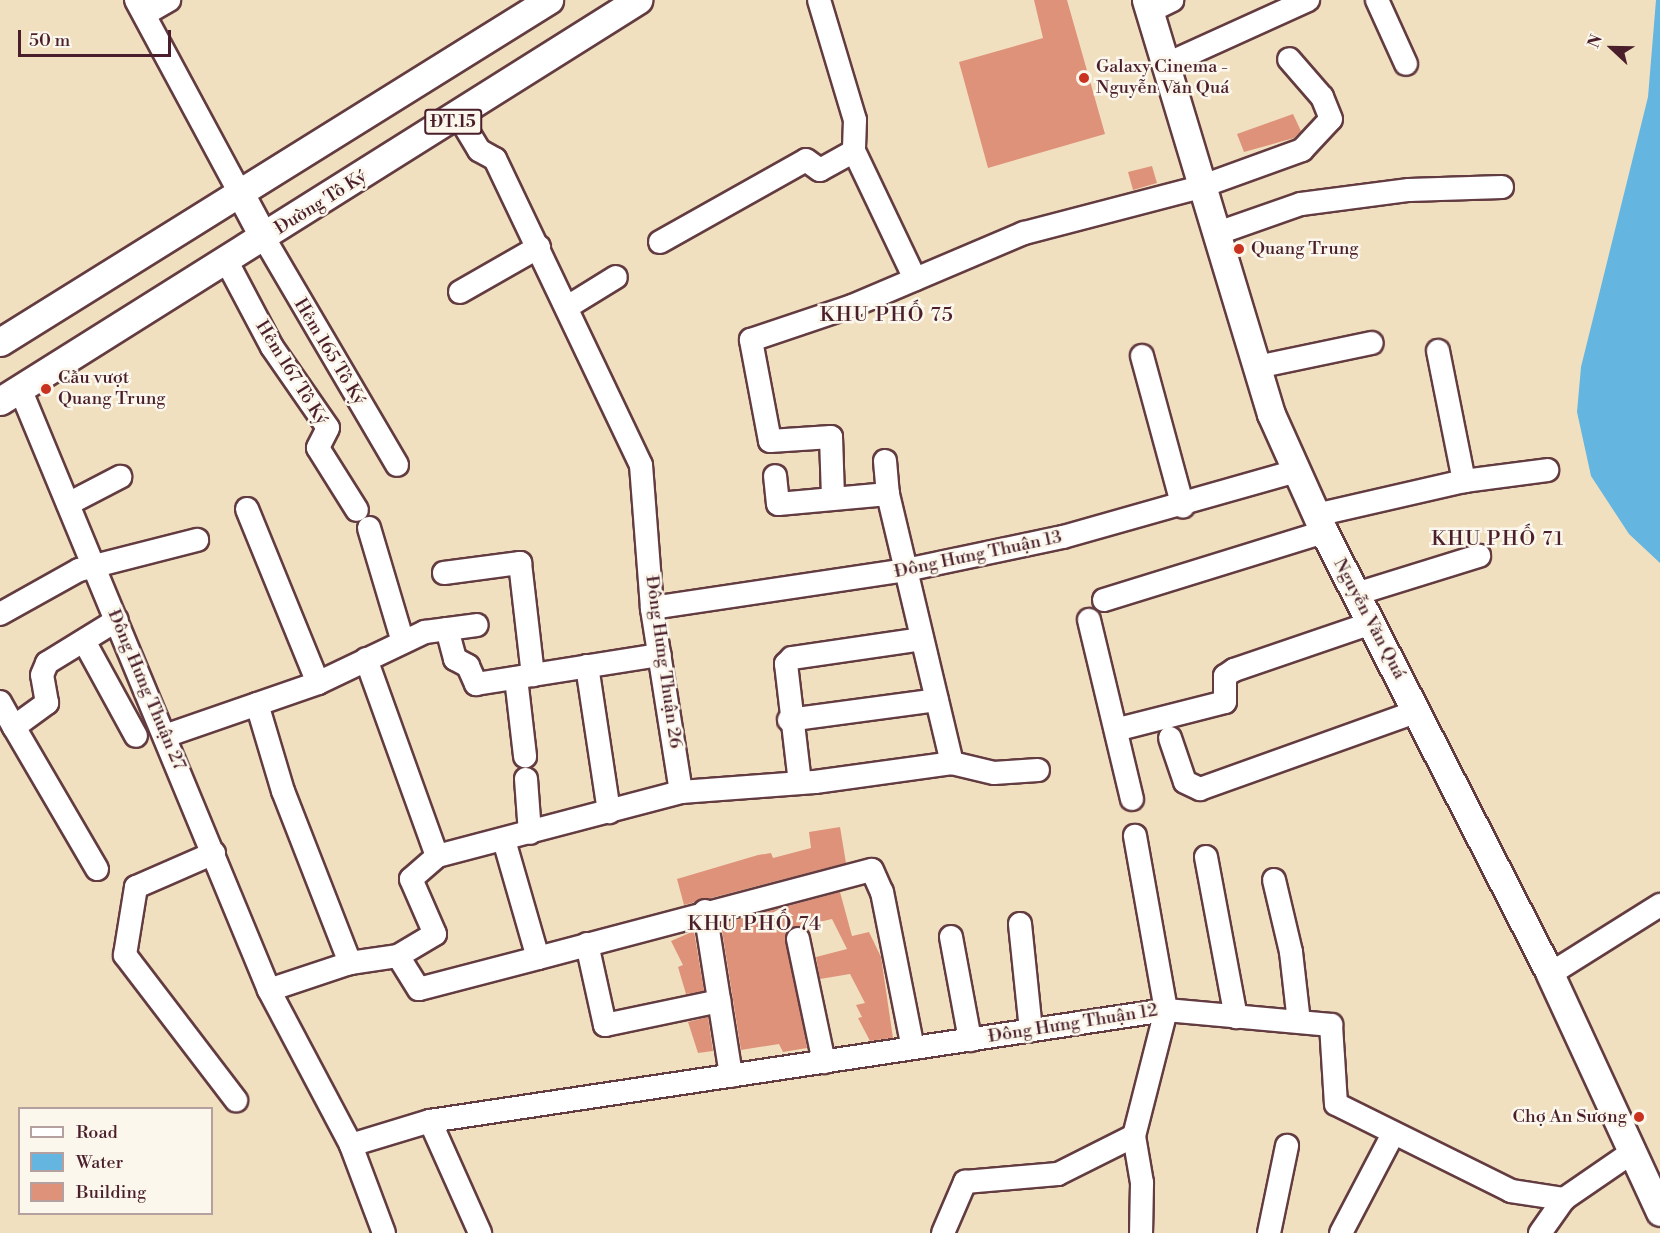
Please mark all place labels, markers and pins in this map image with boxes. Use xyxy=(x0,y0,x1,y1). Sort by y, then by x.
place label: Galaxy Cinema - Nguyễn Văn Quá xyxy=(1096,57,1229,100)
marker: Galaxy Cinema - Nguyễn Văn Quá xyxy=(1077,71,1091,85)
place label: Quang Trung xyxy=(1251,238,1359,260)
marker: Quang Trung xyxy=(1232,242,1246,256)
place label: Cầu vượt Quang Trung xyxy=(58,368,166,410)
marker: Cầu vượt Quang Trung xyxy=(39,382,53,396)
place label: Chợ An Sương xyxy=(1513,1106,1627,1128)
marker: Chợ An Sương xyxy=(1632,1110,1646,1124)

